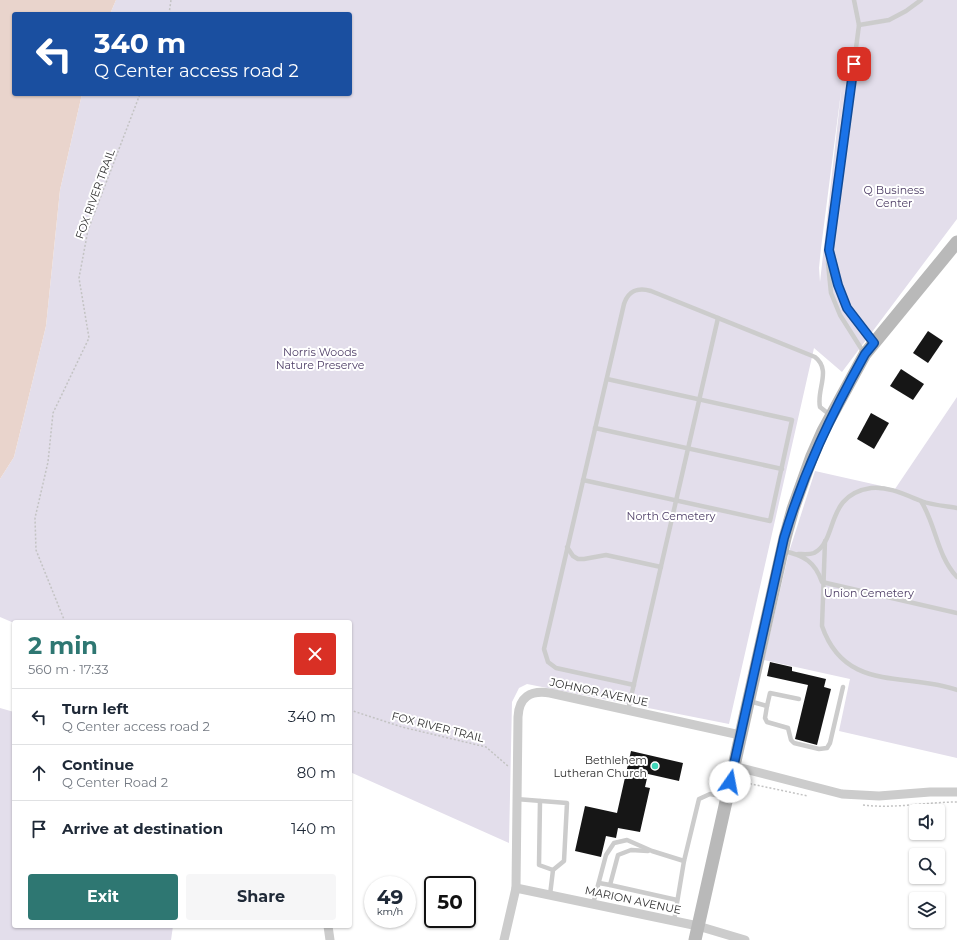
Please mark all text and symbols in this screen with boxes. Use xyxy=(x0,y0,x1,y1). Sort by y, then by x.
text: 340 m xyxy=(94,26,186,60)
icon: left xyxy=(28,28,80,80)
pin xyxy=(837,47,871,81)
icon: arrive xyxy=(843,53,865,75)
text: Q Center access road 2 xyxy=(94,60,299,82)
street label: FOX RIVER TRAIL xyxy=(72,147,118,241)
park label: Q Business Center xyxy=(864,183,925,210)
park label: Norris Woods Nature Preserve xyxy=(276,345,365,372)
park label: North Cemetery xyxy=(627,509,715,523)
park label: Union Cemetery xyxy=(824,586,914,600)
text: 2 min xyxy=(28,631,98,660)
button: close xyxy=(294,633,336,675)
text: 560 m · 17:33 xyxy=(28,661,109,677)
street label: JOHNOR AVENUE xyxy=(548,675,649,709)
text: Turn left xyxy=(62,699,129,718)
icon: left xyxy=(28,706,50,728)
text: 340 m xyxy=(288,707,336,726)
street label: FOX RIVER TRAIL xyxy=(390,709,486,745)
text: Q Center access road 2 xyxy=(62,718,210,734)
place label: Bethlehem Lutheran Church xyxy=(553,753,647,780)
text: Continue xyxy=(62,755,134,774)
marker: Bethlehem Lutheran Church xyxy=(650,761,660,771)
position arrow xyxy=(709,761,751,803)
icon: ahead xyxy=(28,762,50,784)
text: 80 m xyxy=(297,763,336,782)
text: Q Center Road 2 xyxy=(62,774,168,790)
map controls xyxy=(909,804,945,928)
button: sound xyxy=(909,804,945,840)
icon: arrive xyxy=(28,818,50,840)
text: Arrive at destination xyxy=(62,819,223,838)
text: 140 m xyxy=(291,819,336,838)
button: search xyxy=(909,848,945,884)
button: Exit xyxy=(28,874,178,920)
button: Share xyxy=(186,874,336,920)
speed limit sign: 50 xyxy=(424,876,476,928)
street label: MARION AVENUE xyxy=(584,883,682,917)
text: 49 xyxy=(377,885,403,909)
button: layers xyxy=(909,892,945,928)
text: km/h xyxy=(377,905,403,918)

